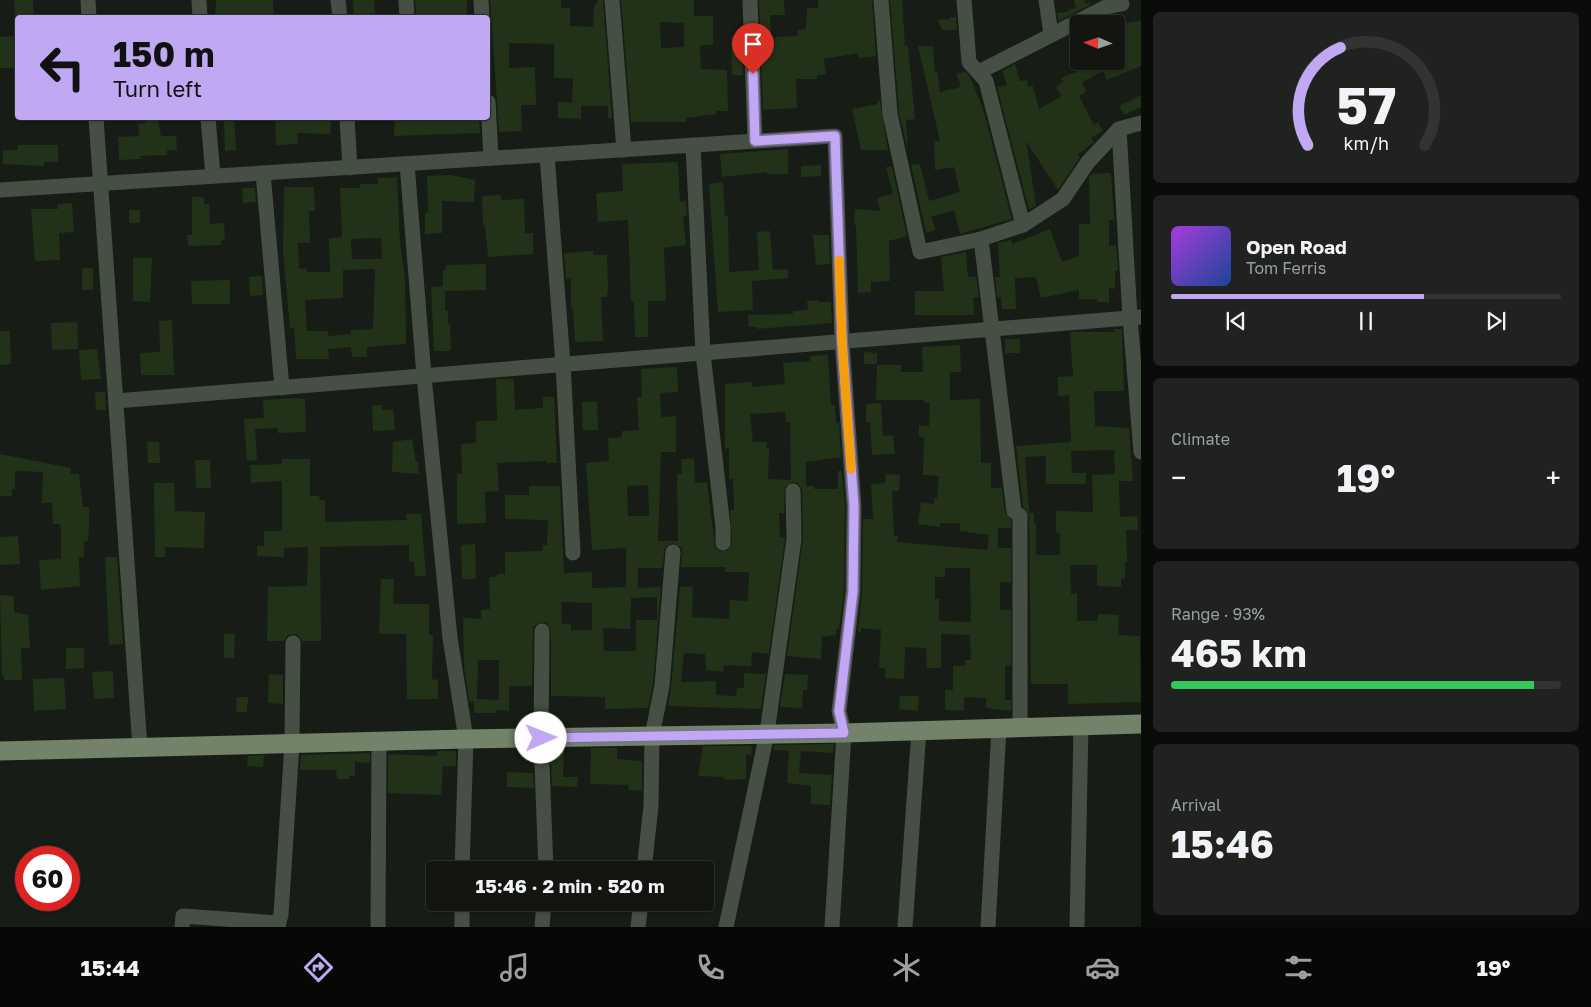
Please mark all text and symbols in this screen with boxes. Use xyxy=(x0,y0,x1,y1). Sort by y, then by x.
north arrow xyxy=(1070,15,1125,70)
map controls xyxy=(1070,15,1125,70)
pin xyxy=(732,23,774,74)
icon: arrive xyxy=(739,30,767,58)
text: 150 m xyxy=(113,33,215,75)
icon: left xyxy=(30,35,95,100)
text: 57 xyxy=(1336,73,1396,135)
text: Turn left xyxy=(113,75,202,102)
text: km/h xyxy=(1343,132,1389,154)
text: Open Road xyxy=(1246,235,1347,258)
text: Tom Ferris xyxy=(1246,258,1326,278)
icon: previous xyxy=(1222,307,1250,335)
icon: pause xyxy=(1352,307,1380,335)
icon: next xyxy=(1482,307,1510,335)
text: Climate xyxy=(1171,429,1230,449)
text: 19° xyxy=(1337,455,1395,500)
text: − xyxy=(1171,461,1186,494)
text: + xyxy=(1546,461,1561,494)
text: Range · 93% xyxy=(1171,604,1265,624)
text: 465 km xyxy=(1171,630,1307,675)
position arrow xyxy=(514,711,566,763)
text: Arrival xyxy=(1171,795,1221,815)
text: 15:46 xyxy=(1171,821,1274,866)
speed limit sign: 60 xyxy=(15,846,80,911)
text: 15:46 · 2 min · 520 m xyxy=(475,874,665,897)
icon: directions xyxy=(301,950,336,985)
icon: music xyxy=(497,950,532,985)
icon: phone xyxy=(693,950,728,985)
icon: climate xyxy=(889,950,924,985)
icon: car xyxy=(1085,950,1120,985)
icon: filters xyxy=(1281,950,1316,985)
text: 15:44 xyxy=(80,954,140,981)
text: 19° xyxy=(1477,954,1510,981)

